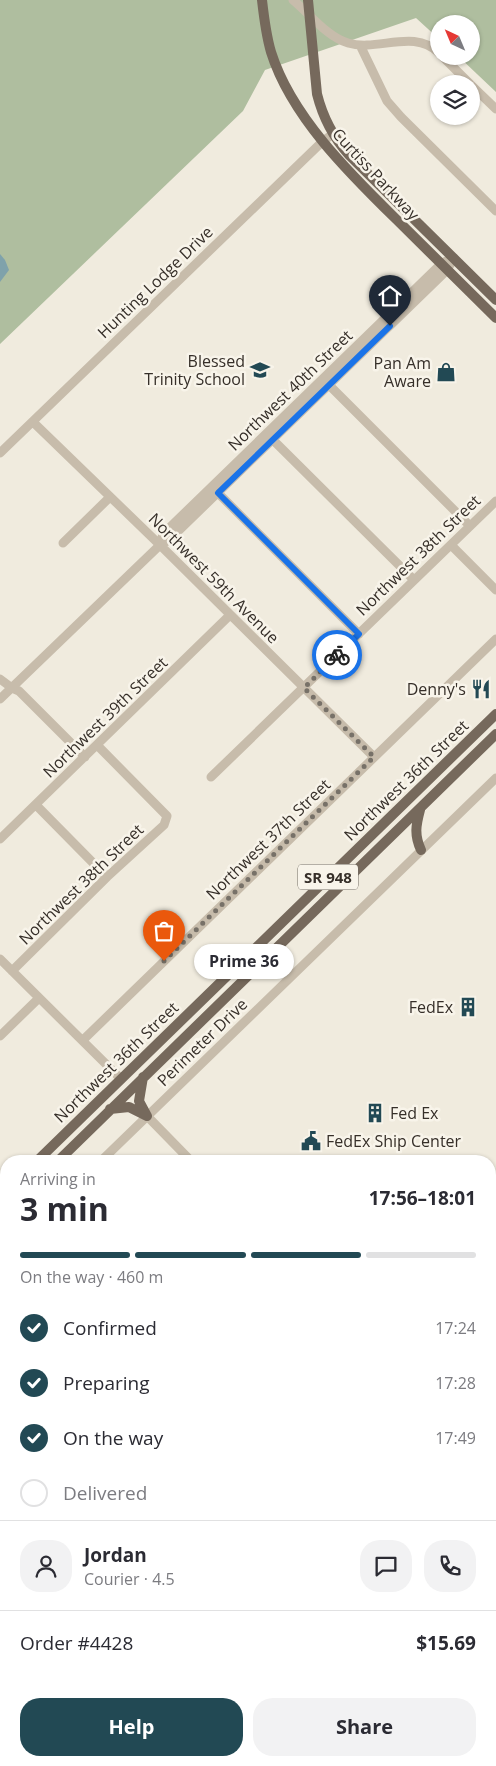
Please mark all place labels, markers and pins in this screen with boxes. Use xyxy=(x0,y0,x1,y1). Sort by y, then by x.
pin xyxy=(369,275,411,326)
place label: Blessed Trinity School xyxy=(144,350,245,390)
place label: Pan Am Aware xyxy=(374,352,431,392)
school or university icon: Blessed Trinity School xyxy=(249,359,271,381)
shop icon: Pan Am Aware xyxy=(435,361,457,383)
place label: Denny's xyxy=(407,678,466,700)
restaurant icon: Denny's xyxy=(470,678,492,700)
pin xyxy=(143,910,185,961)
callout: Prime 36 xyxy=(194,944,294,978)
place label: FedEx xyxy=(409,996,454,1018)
building icon: FedEx xyxy=(457,996,479,1018)
building icon: Fed Ex xyxy=(364,1102,386,1124)
place label: Fed Ex xyxy=(390,1102,439,1124)
public building icon: FedEx Ship Center xyxy=(300,1130,322,1152)
place label: FedEx Ship Center xyxy=(326,1130,462,1152)

